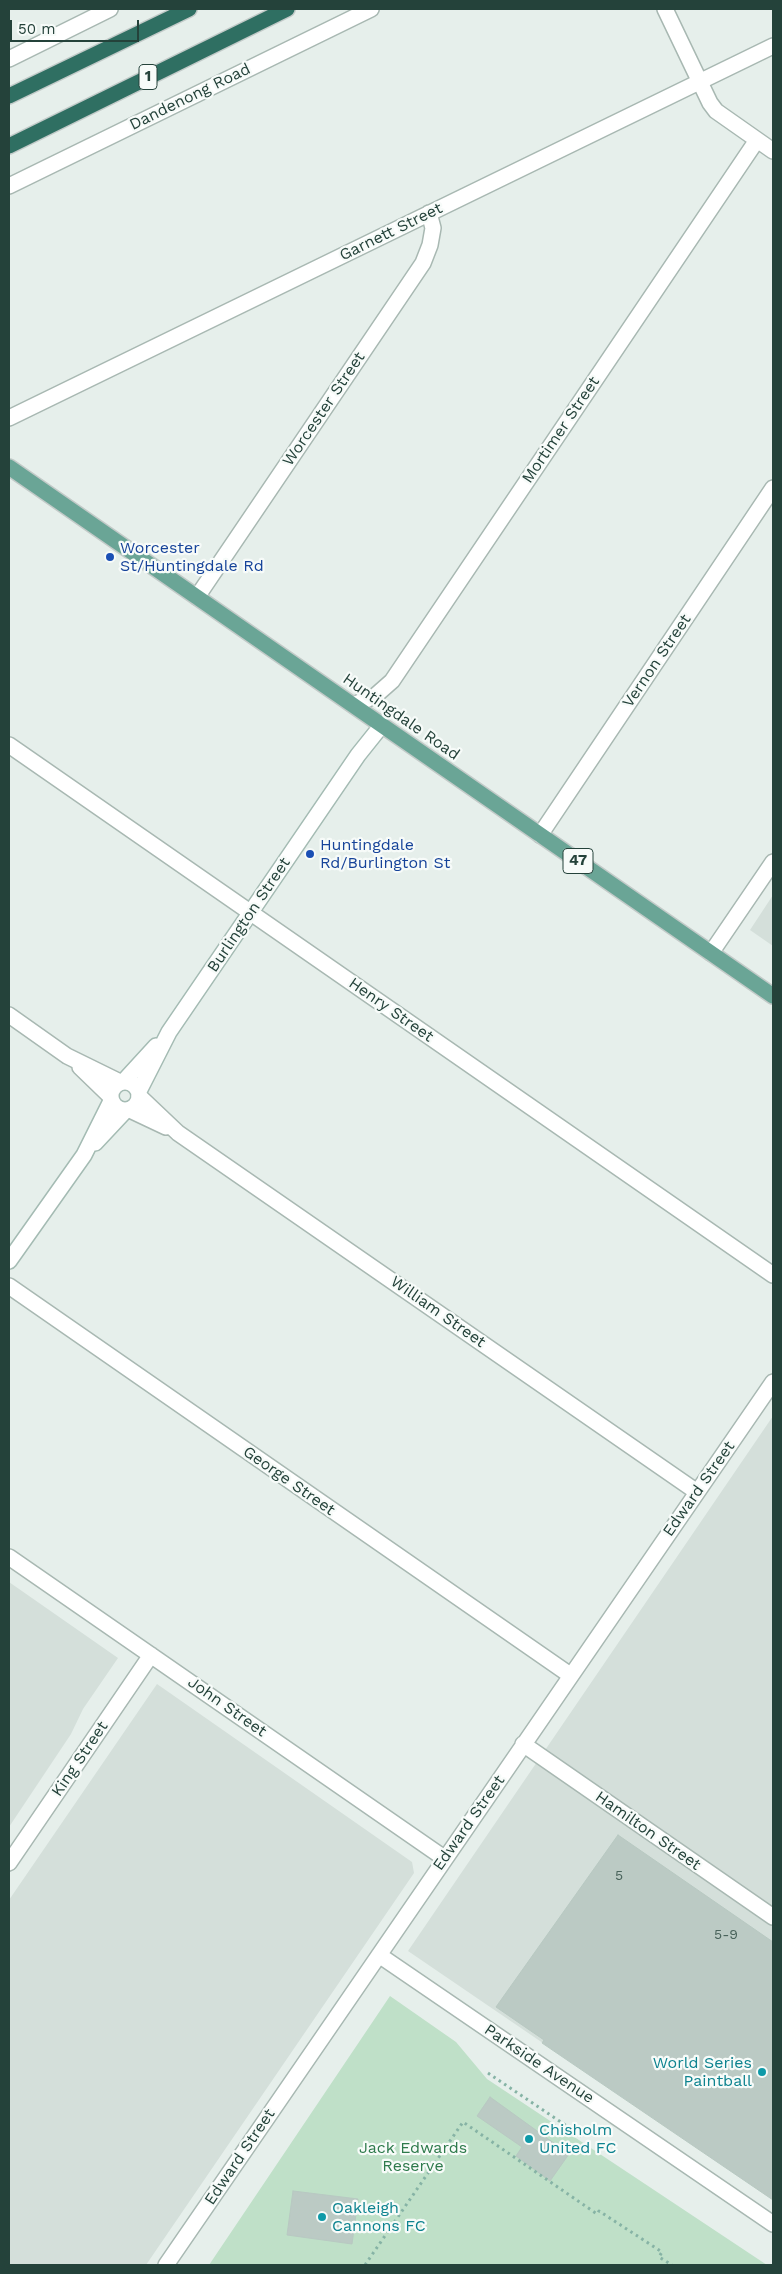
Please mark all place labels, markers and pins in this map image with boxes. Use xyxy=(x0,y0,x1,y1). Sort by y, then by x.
place label: Worcester St/Huntingdale Rd xyxy=(120,538,264,576)
marker: Worcester St/Huntingdale Rd xyxy=(104,551,116,563)
place label: Huntingdale Rd/Burlington St xyxy=(320,835,450,873)
marker: Huntingdale Rd/Burlington St xyxy=(304,848,316,860)
place label: World Series Paintball xyxy=(653,2053,752,2091)
marker: World Series Paintball xyxy=(756,2066,768,2078)
place label: Chisholm United FC xyxy=(539,2120,616,2158)
marker: Chisholm United FC xyxy=(523,2133,535,2145)
place label: Oakleigh Cannons FC xyxy=(332,2198,426,2236)
marker: Oakleigh Cannons FC xyxy=(316,2211,328,2223)

